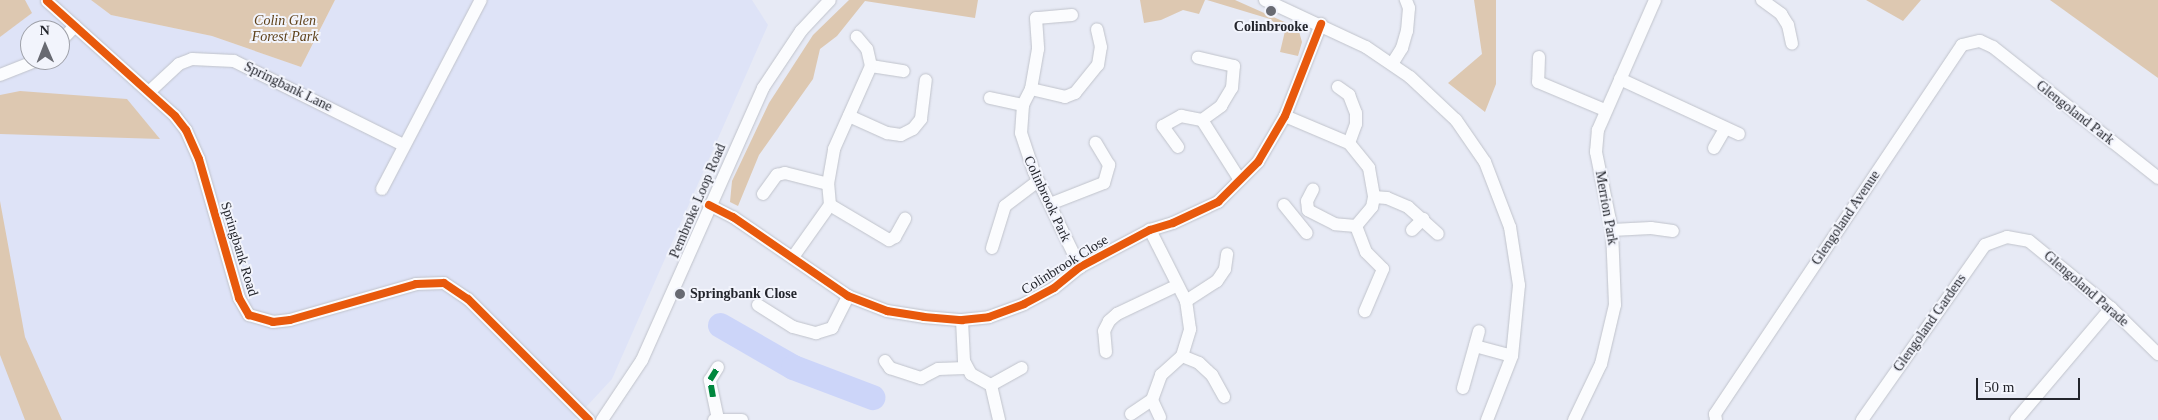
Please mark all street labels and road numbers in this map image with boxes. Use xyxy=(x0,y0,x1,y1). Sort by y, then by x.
street label: Springbank Lane xyxy=(241,58,335,116)
street label: Glengoland Park xyxy=(2033,77,2117,149)
street label: Pembroke Loop Road xyxy=(666,141,730,261)
street label: Colinbrook Park xyxy=(1020,153,1074,245)
street label: Glengoland Avenue xyxy=(1808,167,1884,269)
street label: Merrion Park xyxy=(1591,170,1621,246)
street label: Springbank Road xyxy=(217,200,261,298)
street label: Colinbrook Close xyxy=(1018,232,1112,298)
street label: Glengoland Parade xyxy=(2040,248,2132,330)
street label: Glengoland Gardens xyxy=(1890,271,1970,375)

